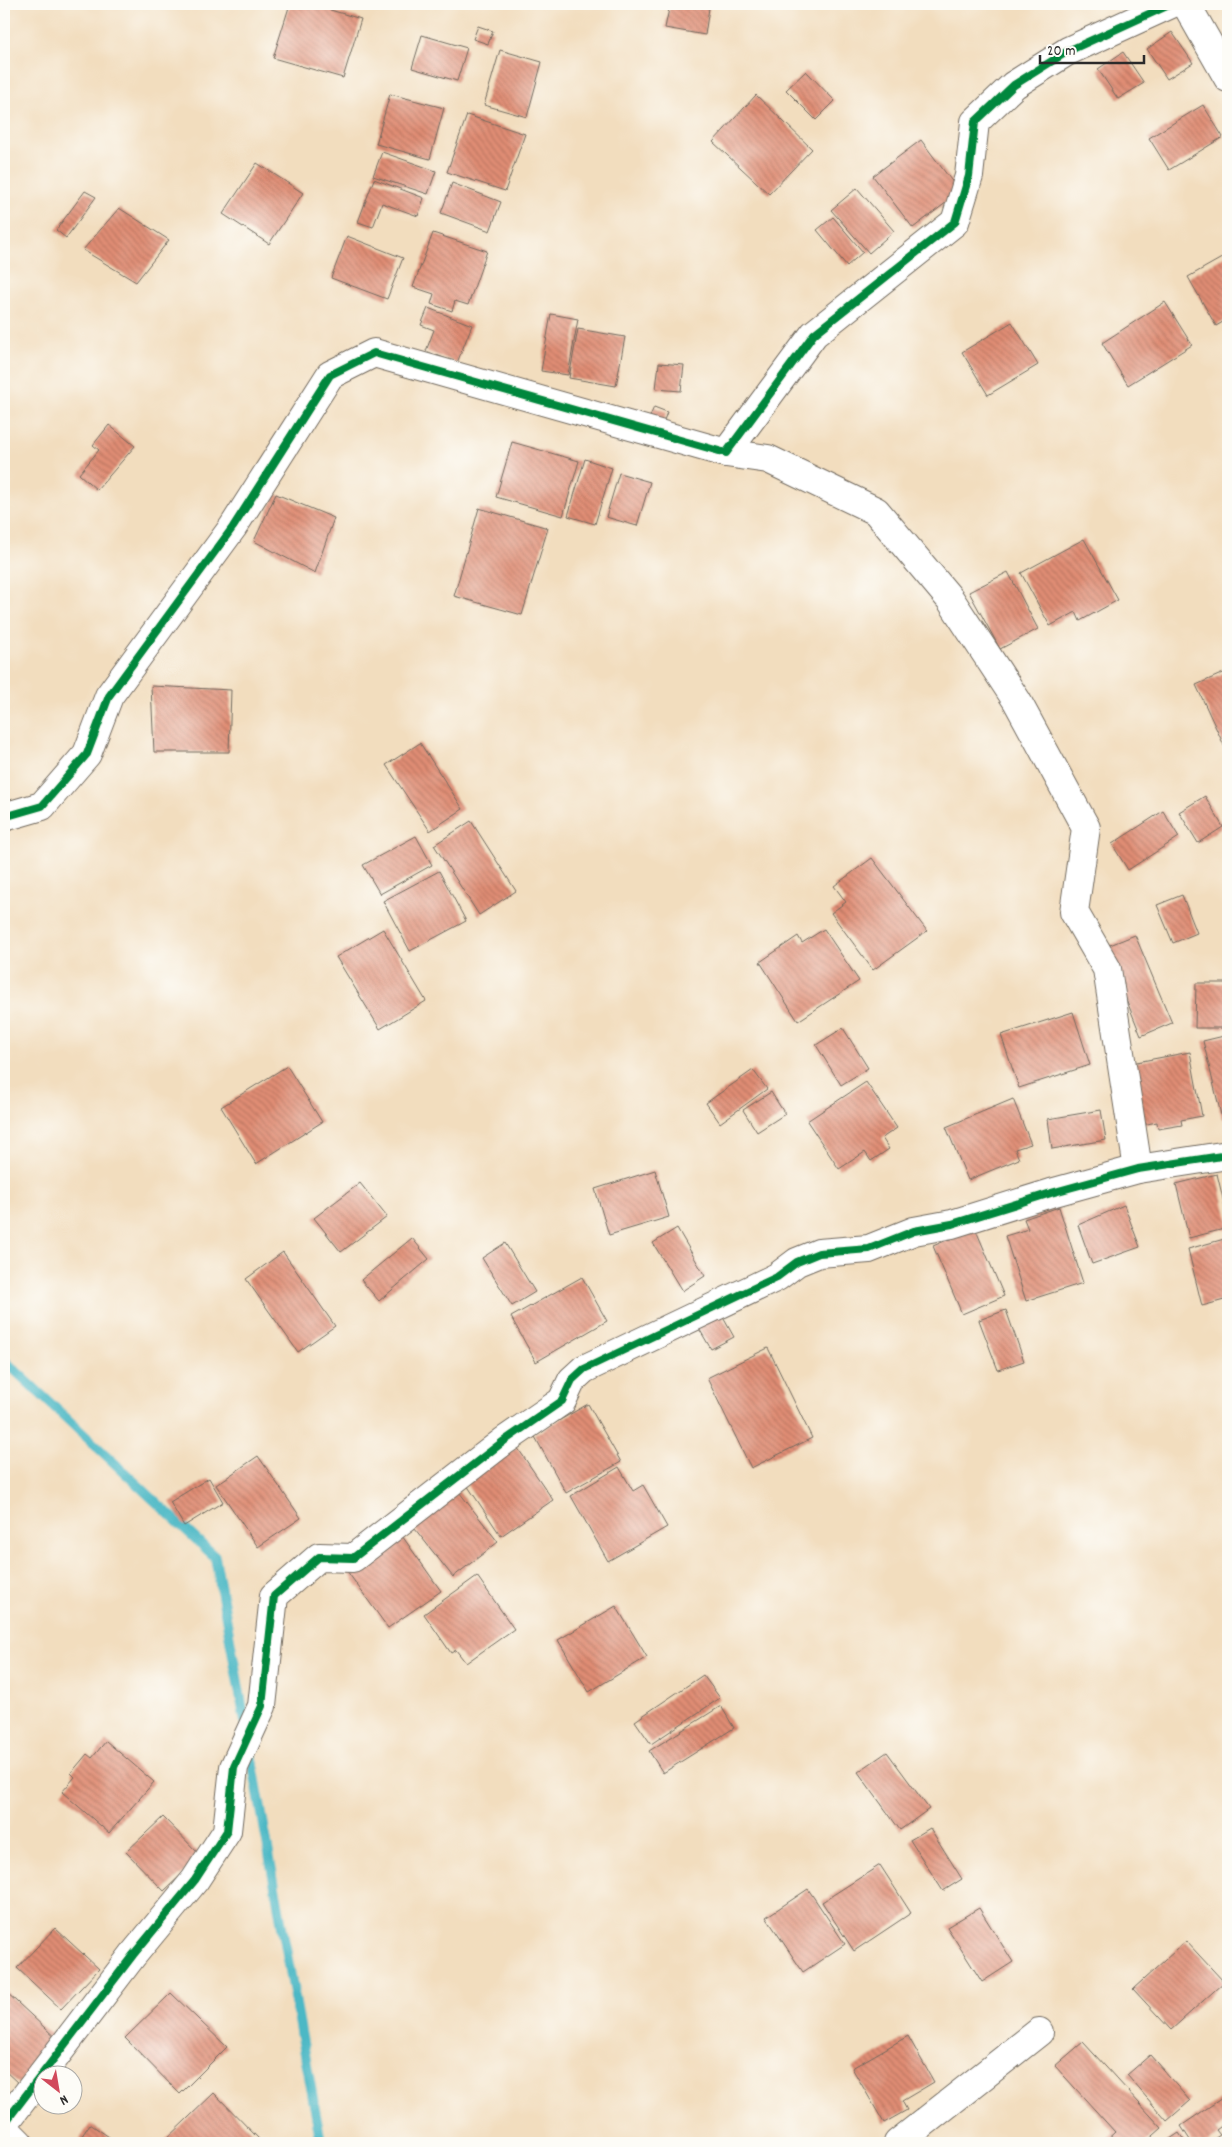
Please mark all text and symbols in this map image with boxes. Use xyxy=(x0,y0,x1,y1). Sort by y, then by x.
scale bar xyxy=(1040,32,1143,64)
text: 20 m xyxy=(1047,41,1075,63)
north arrow xyxy=(32,2064,82,2114)
text: N xyxy=(55,2089,72,2110)

